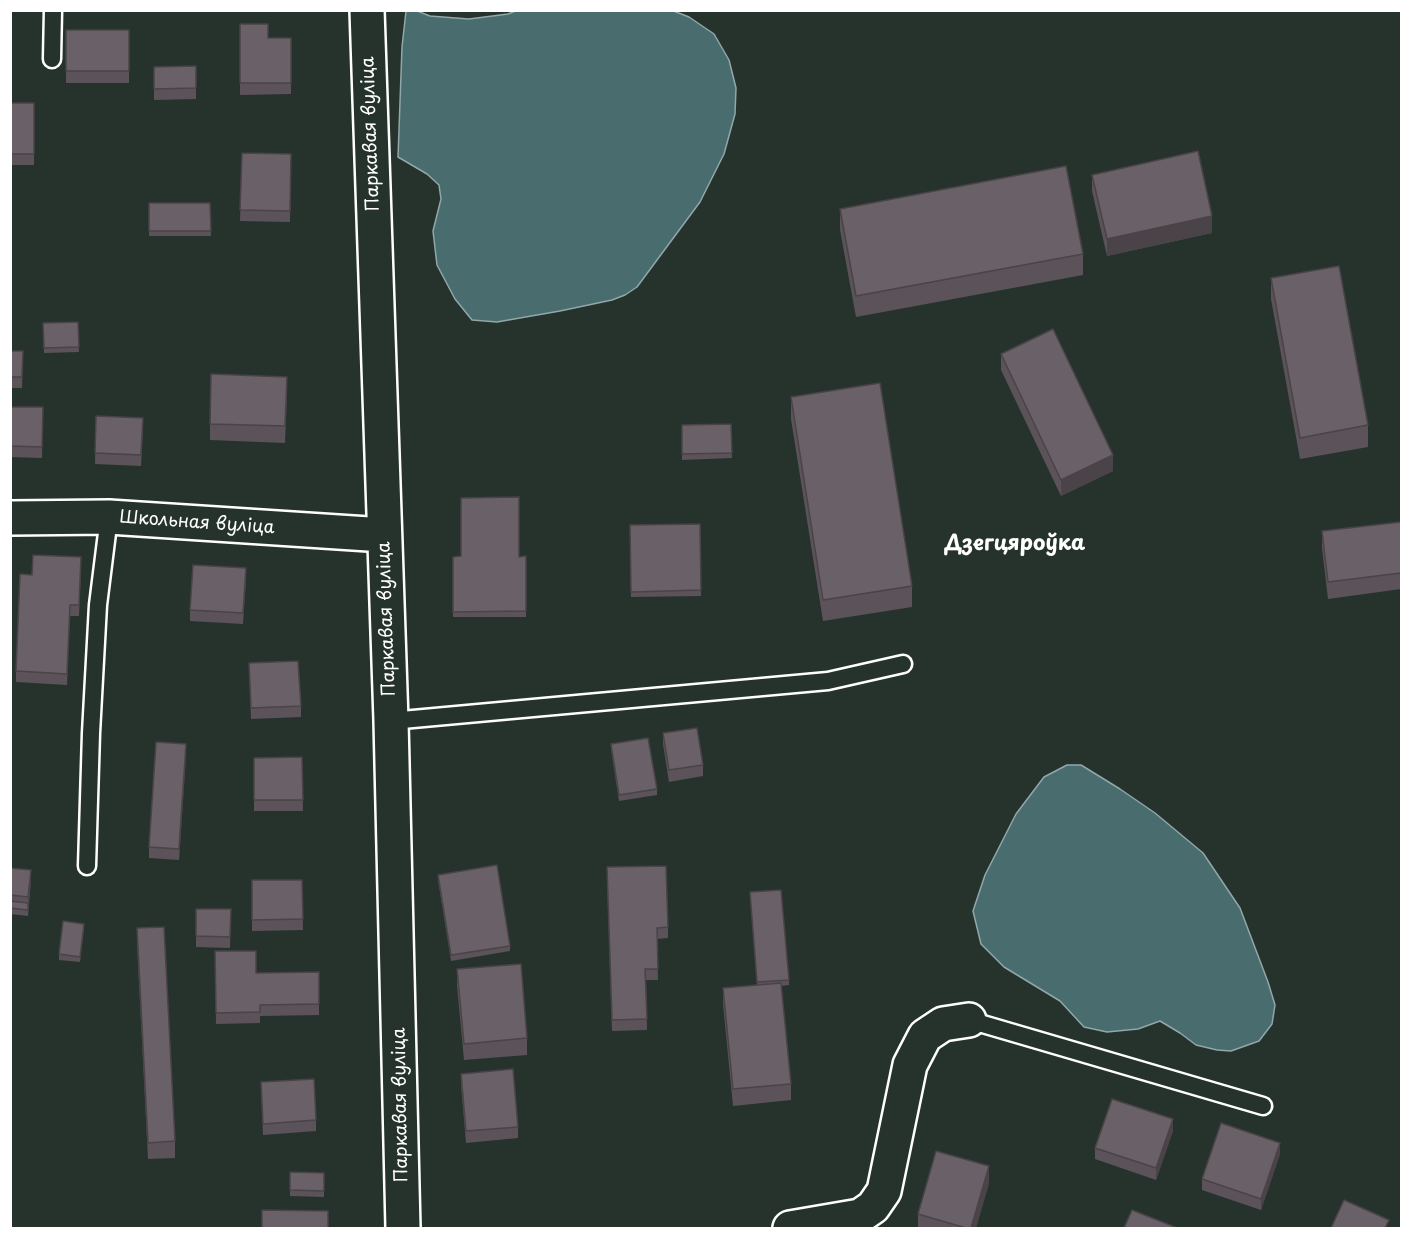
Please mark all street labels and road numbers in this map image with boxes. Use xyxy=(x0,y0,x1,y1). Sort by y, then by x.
street label: Паркавая вуліца xyxy=(358,56,384,212)
street label: Школьная вуліца xyxy=(119,507,275,539)
street label: Паркавая вуліца xyxy=(374,541,400,697)
street label: Паркавая вуліца xyxy=(389,1027,413,1183)

